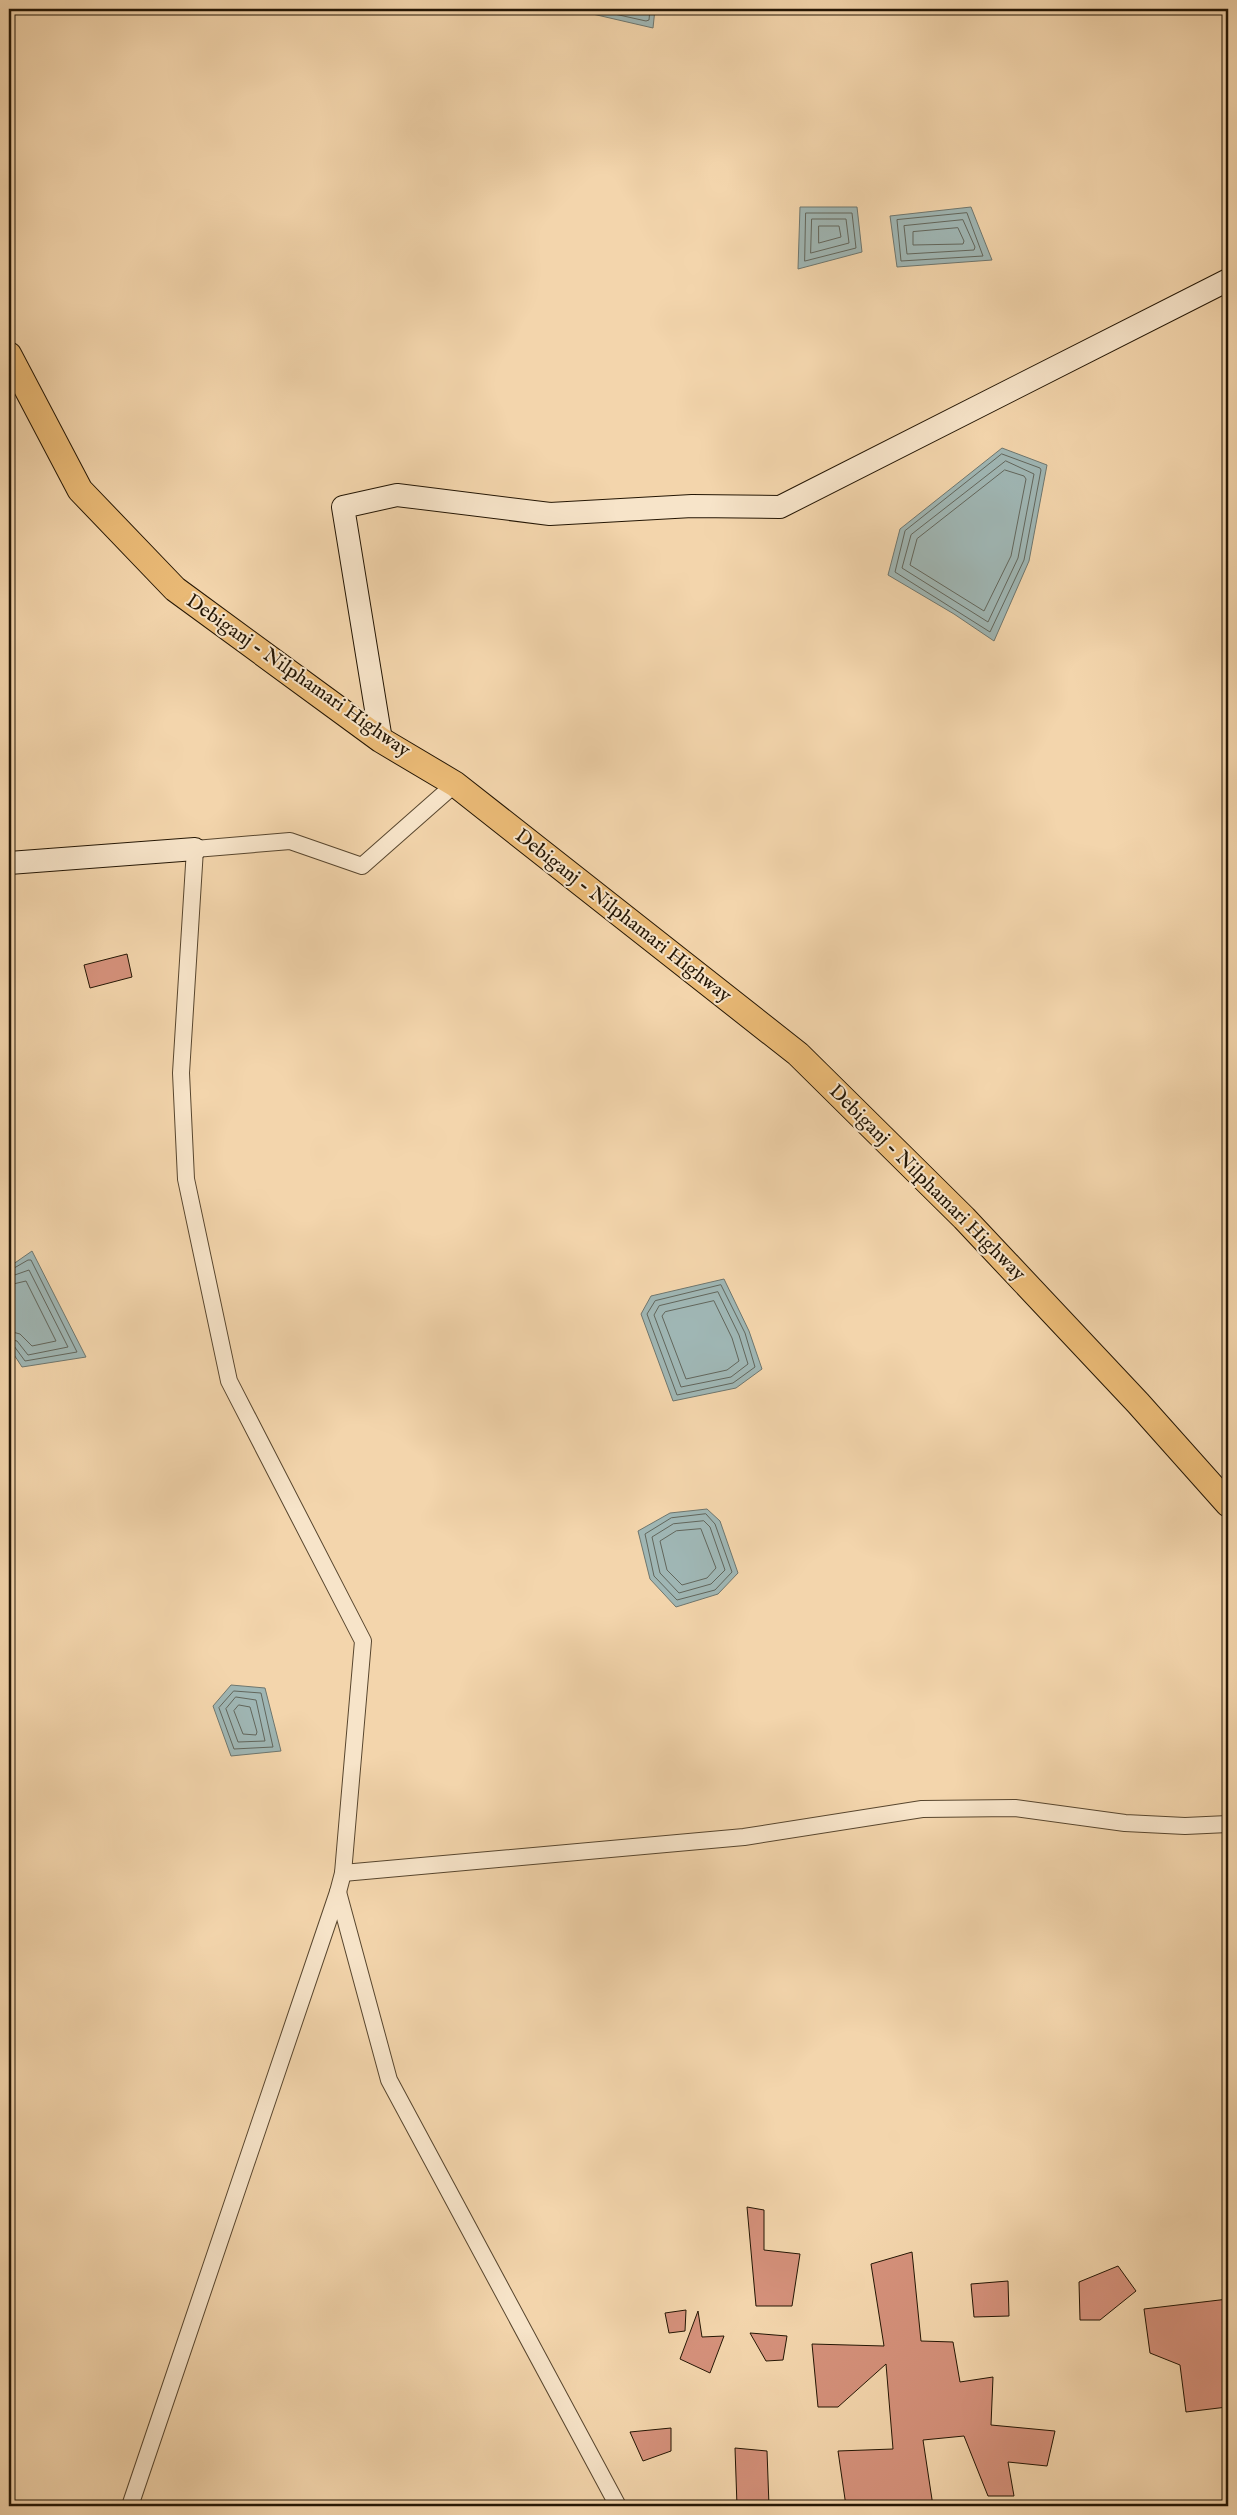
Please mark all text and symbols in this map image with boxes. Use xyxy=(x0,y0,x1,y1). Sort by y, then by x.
street label: Debiganj - Nilphamari Highway xyxy=(181,589,415,763)
street label: Debiganj - Nilphamari Highway xyxy=(510,824,737,1009)
street label: Debiganj - Nilphamari Highway xyxy=(823,1079,1031,1287)

